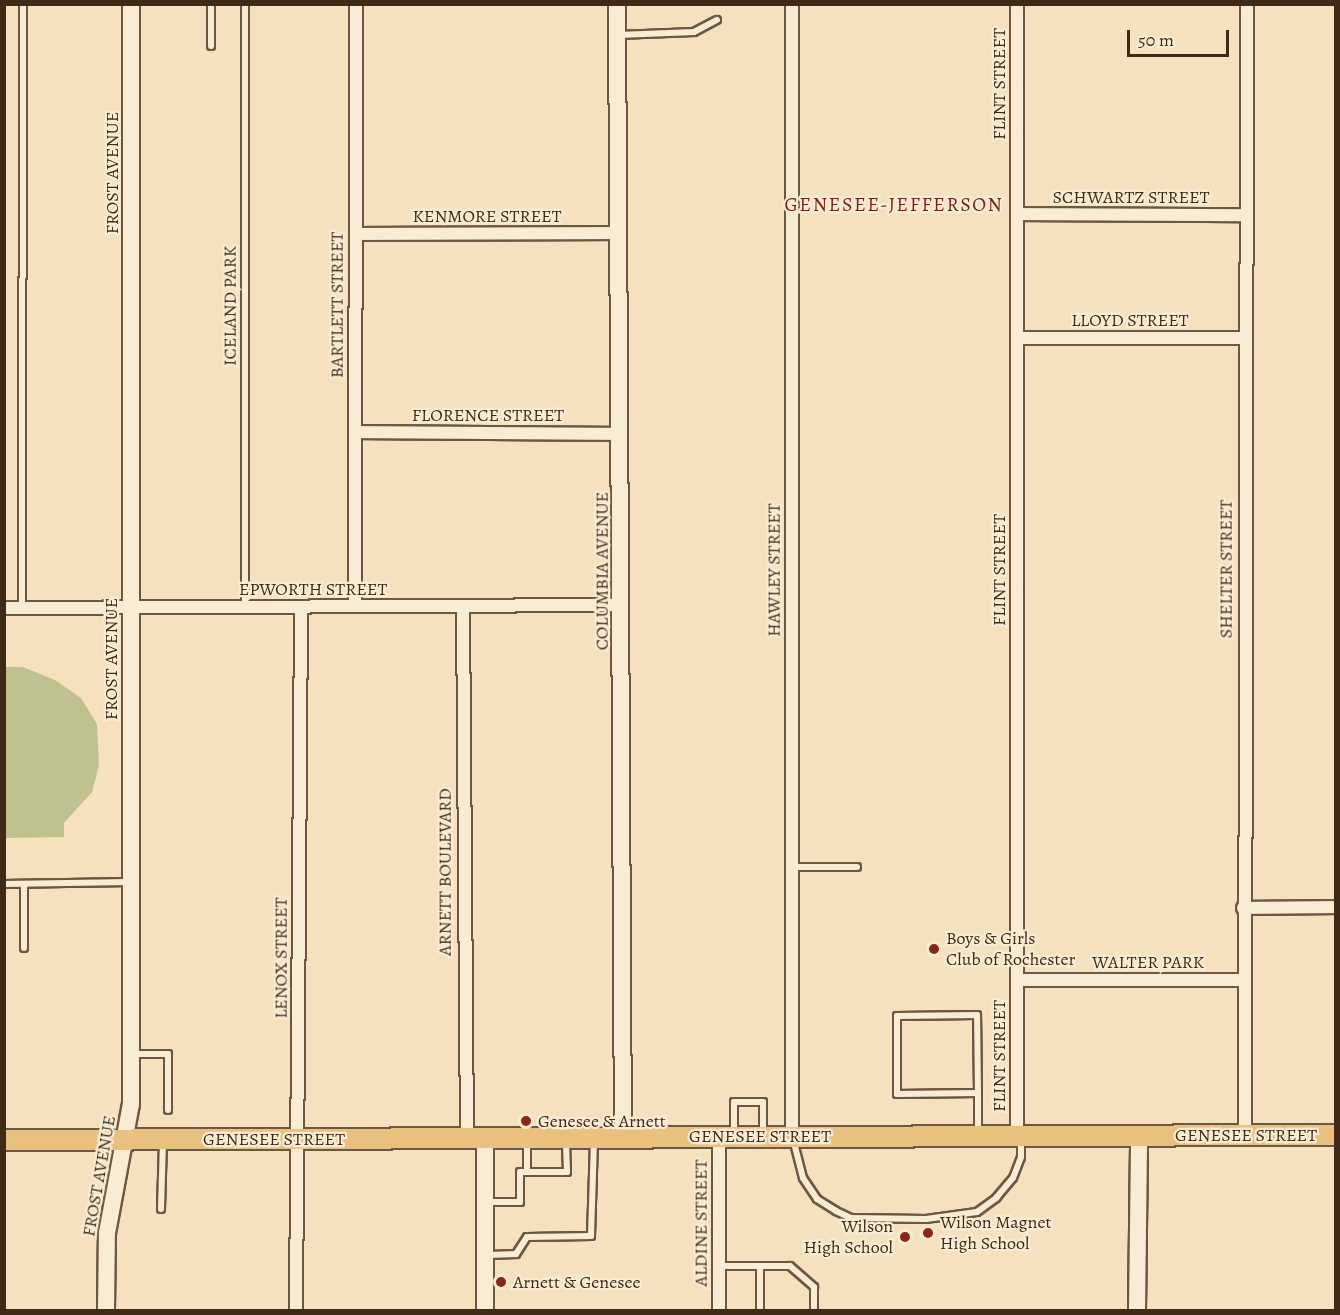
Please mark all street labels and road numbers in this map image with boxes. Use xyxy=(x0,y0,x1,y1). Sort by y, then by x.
street label: FLINT STREET xyxy=(988,28,1010,140)
street label: FROST AVENUE xyxy=(101,112,123,234)
street label: SCHWARTZ STREET xyxy=(1053,186,1209,208)
street label: KENMORE STREET xyxy=(412,205,562,227)
street label: BARTLETT STREET xyxy=(326,232,348,378)
street label: ICELAND PARK xyxy=(219,246,241,366)
street label: LLOYD STREET xyxy=(1071,309,1189,331)
street label: FLORENCE STREET xyxy=(412,404,564,426)
street label: COLUMBIA AVENUE xyxy=(591,492,613,650)
street label: SHELTER STREET xyxy=(1215,500,1237,638)
street label: HAWLEY STREET xyxy=(763,503,785,637)
street label: FLINT STREET xyxy=(988,514,1010,626)
street label: EPWORTH STREET xyxy=(239,578,387,600)
street label: FROST AVENUE xyxy=(100,598,122,720)
street label: ARNETT BOULEVARD xyxy=(434,788,456,956)
street label: LENOX STREET xyxy=(270,897,292,1019)
street label: WALTER PARK xyxy=(1092,951,1204,973)
street label: FLINT STREET xyxy=(988,1000,1010,1112)
street label: FROST AVENUE xyxy=(78,1114,120,1238)
street label: GENESEE STREET xyxy=(1175,1124,1317,1146)
street label: GENESEE STREET xyxy=(689,1125,831,1147)
street label: GENESEE STREET xyxy=(203,1128,345,1150)
street label: ALDINE STREET xyxy=(690,1159,712,1287)

